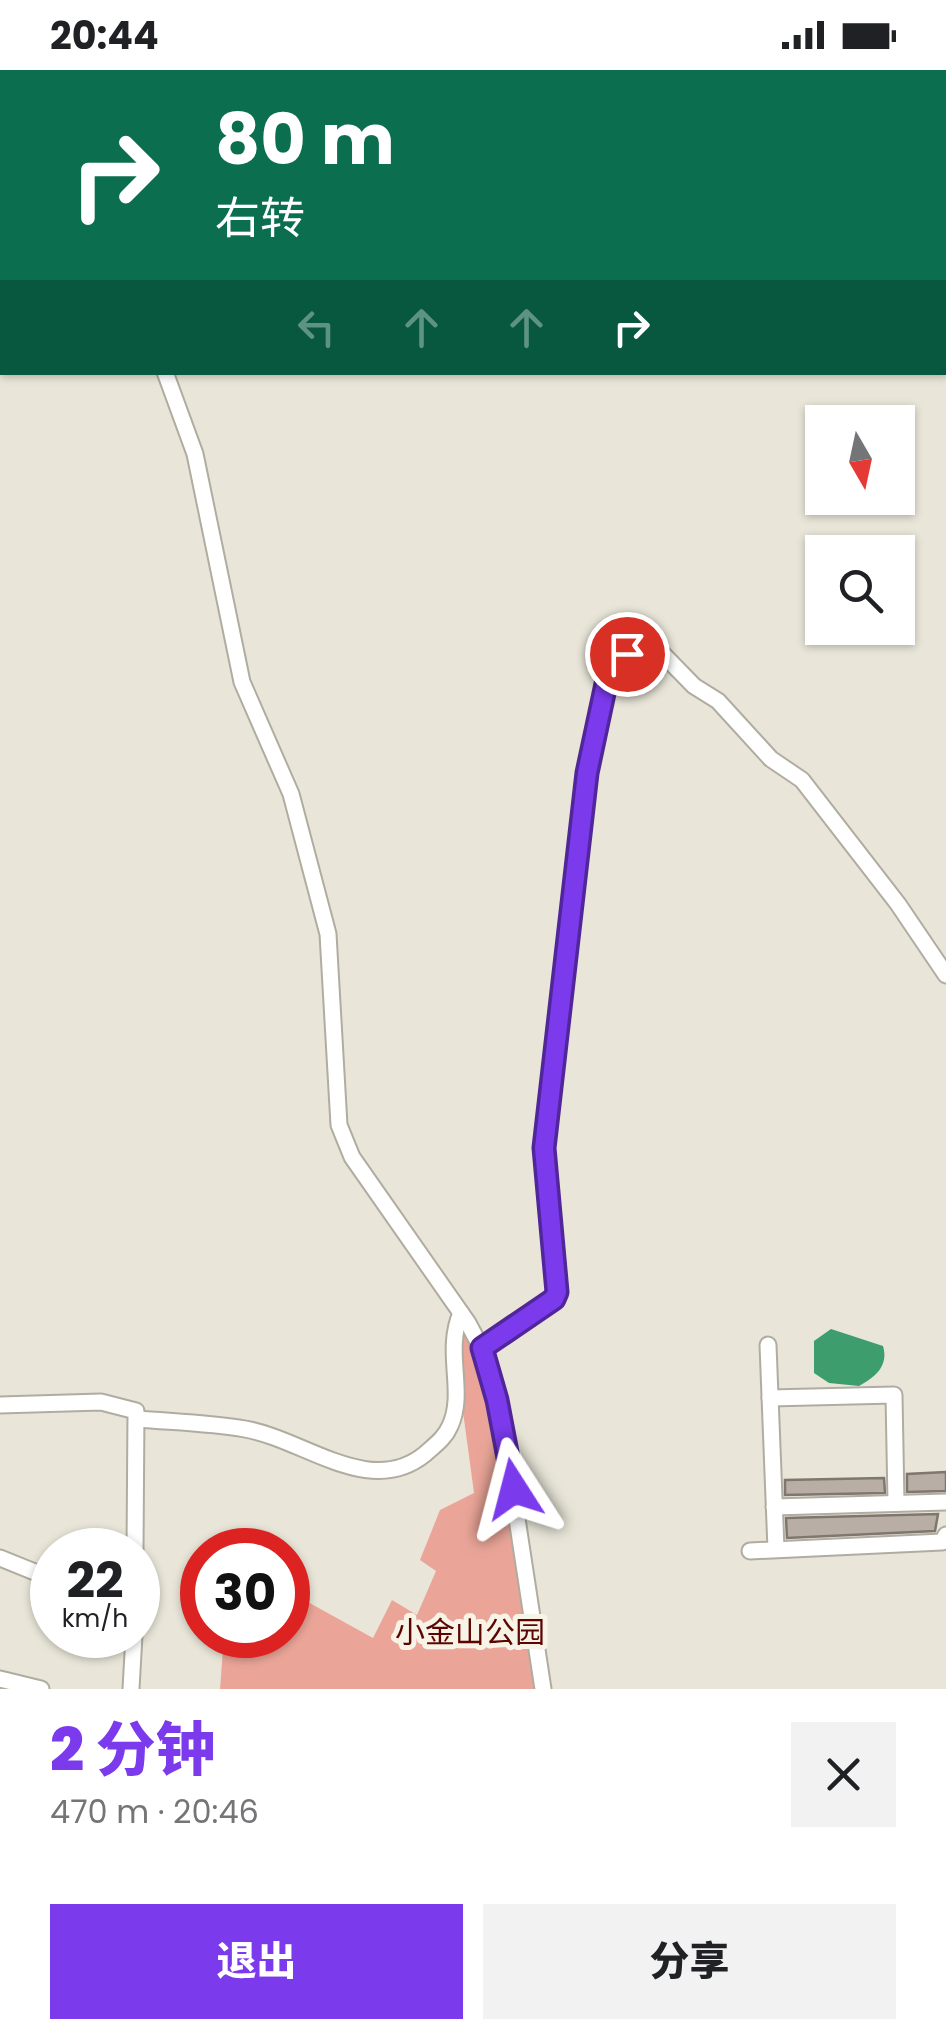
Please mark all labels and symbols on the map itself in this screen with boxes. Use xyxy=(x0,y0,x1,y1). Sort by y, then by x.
north arrow xyxy=(805,405,915,515)
pin xyxy=(585,612,670,697)
position arrow xyxy=(462,1437,566,1541)
speed limit sign: 30 xyxy=(180,1528,310,1658)
park label: 小金山公园 xyxy=(395,1611,545,1654)

